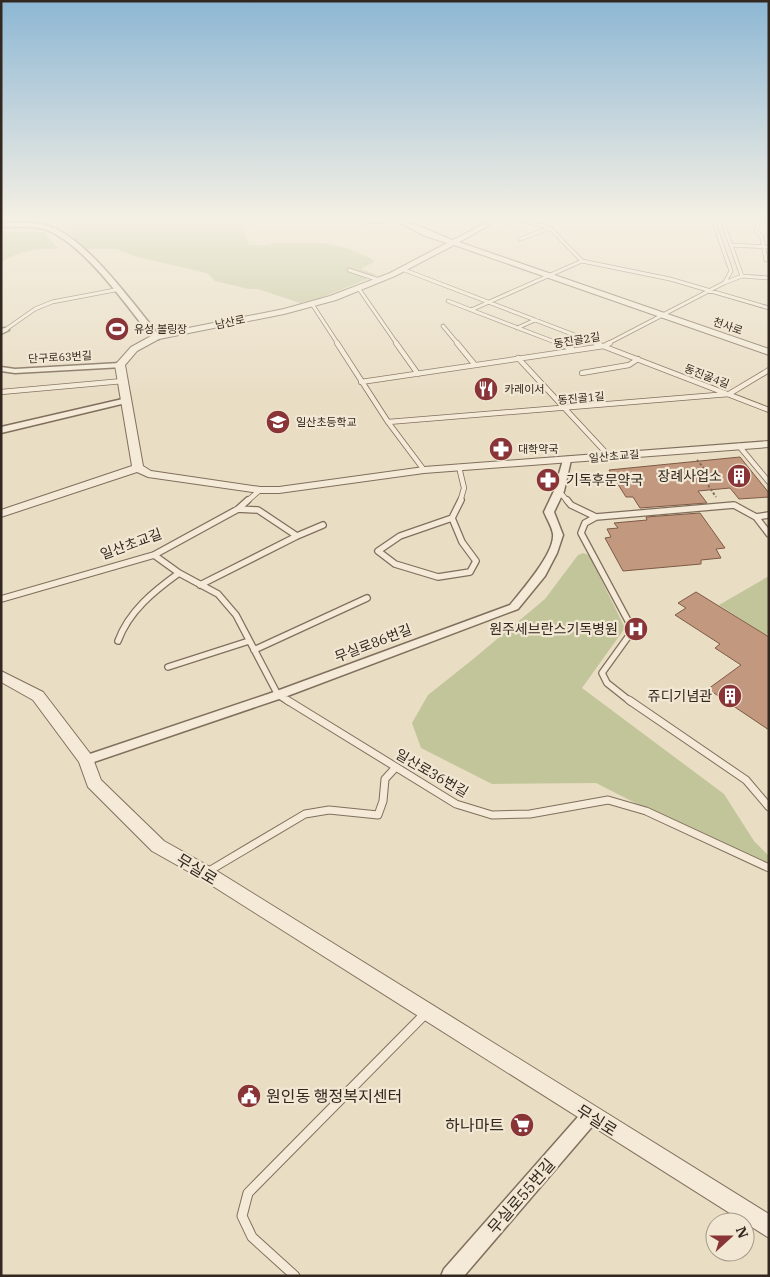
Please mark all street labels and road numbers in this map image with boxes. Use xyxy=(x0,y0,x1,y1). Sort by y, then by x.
street label: 남산로 xyxy=(214,312,246,332)
street label: 천사로 xyxy=(711,314,745,338)
street label: 동진골2길 xyxy=(553,329,601,351)
street label: 단구로63번길 xyxy=(28,348,92,366)
street label: 동진골4길 xyxy=(683,361,731,391)
street label: 동진골1길 xyxy=(557,389,605,407)
street label: 일산초교길 xyxy=(588,447,640,465)
street label: 일산초교길 xyxy=(98,525,164,563)
street label: 무실로86번길 xyxy=(332,620,414,666)
street label: 일산로36번길 xyxy=(392,745,472,801)
street label: 무실로 xyxy=(173,849,221,889)
street label: 무실로 xyxy=(573,1100,621,1140)
street label: 무실로55번길 xyxy=(483,1154,559,1238)

